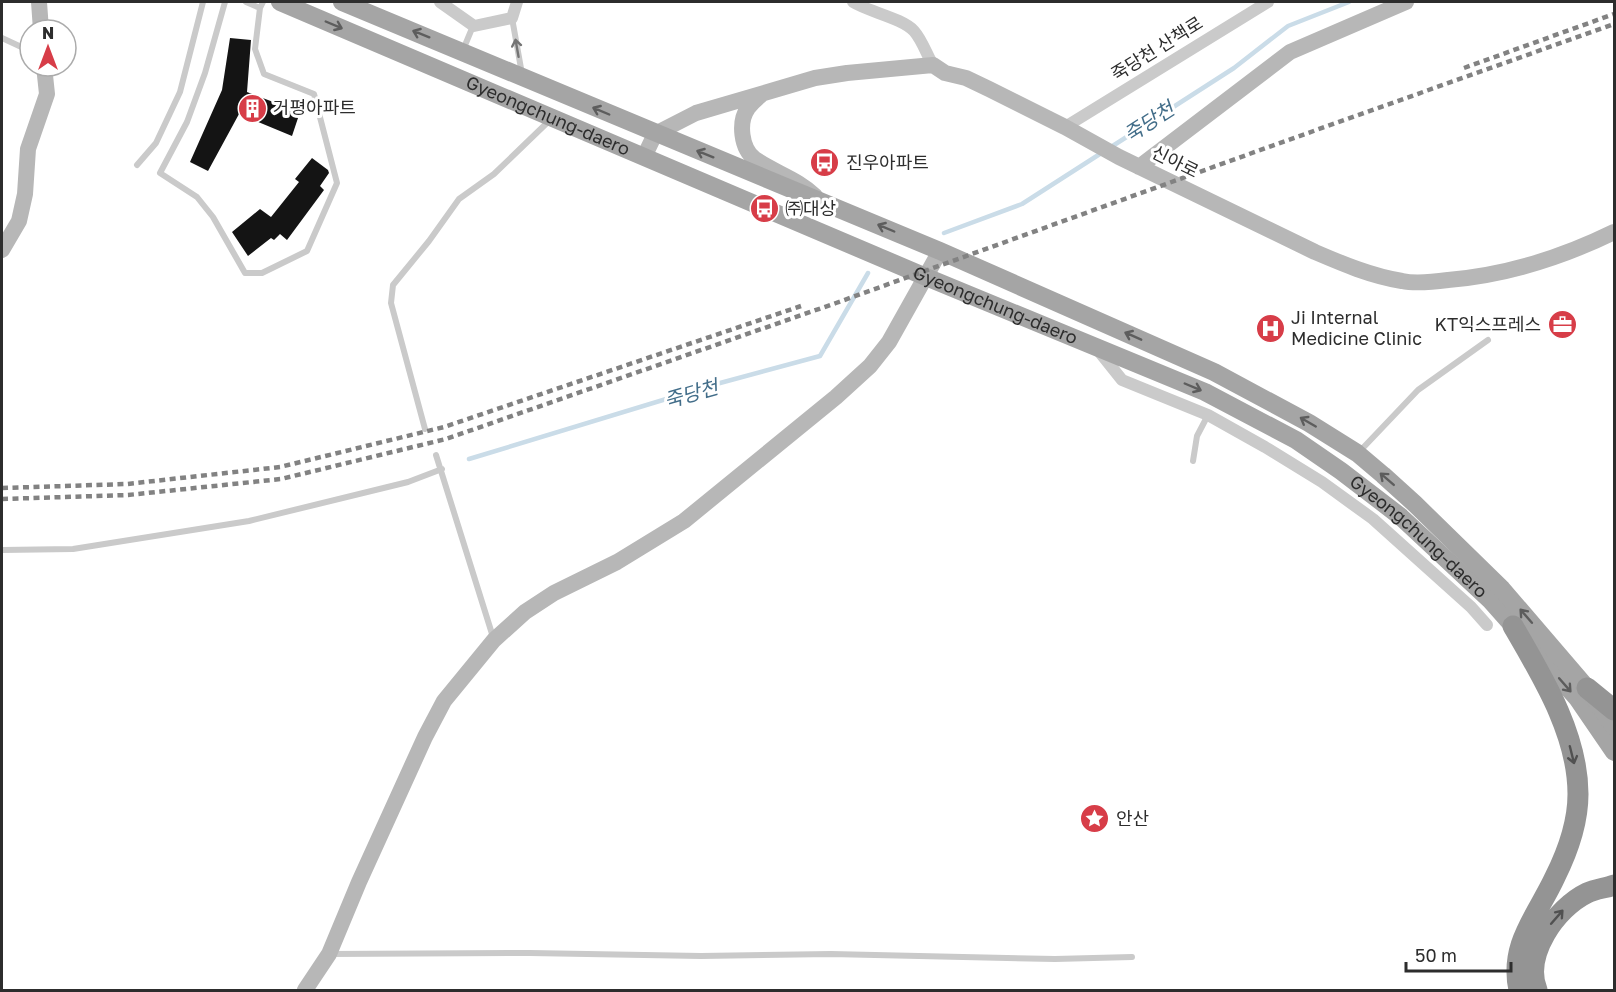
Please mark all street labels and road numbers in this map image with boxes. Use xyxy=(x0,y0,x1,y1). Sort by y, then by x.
street label: 죽당천 산책로 xyxy=(1107,11,1206,85)
street label: Gyeongchung-daero xyxy=(463,70,633,160)
street label: 신아로 xyxy=(1148,140,1203,182)
street label: Gyeongchung-daero xyxy=(910,261,1081,348)
street label: Gyeongchung-daero xyxy=(1346,470,1493,602)

